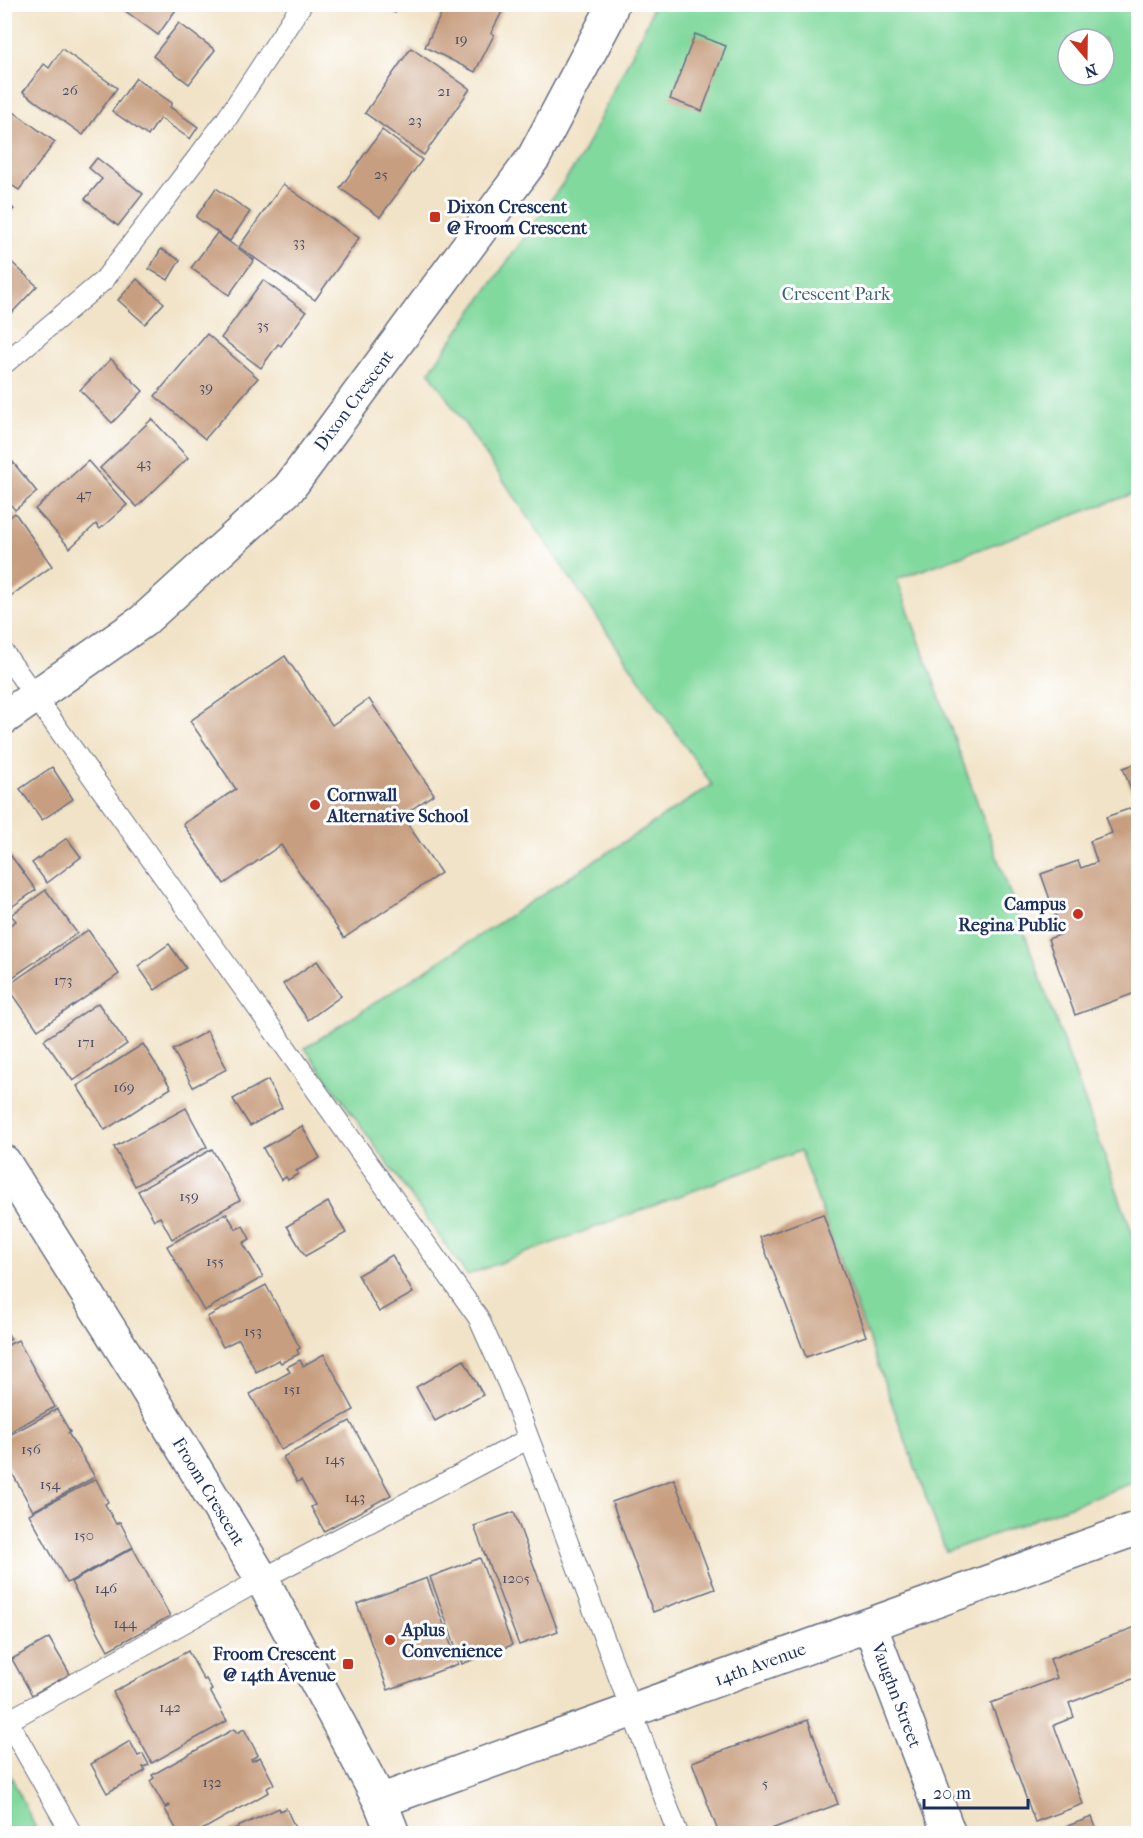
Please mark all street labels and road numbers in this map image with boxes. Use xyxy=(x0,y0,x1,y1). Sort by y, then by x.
street label: Dixon Crescent xyxy=(310,345,398,455)
street label: Froom Crescent xyxy=(168,1433,250,1550)
street label: 14th Avenue xyxy=(712,1638,809,1690)
street label: Vaughn Street xyxy=(867,1639,926,1751)

